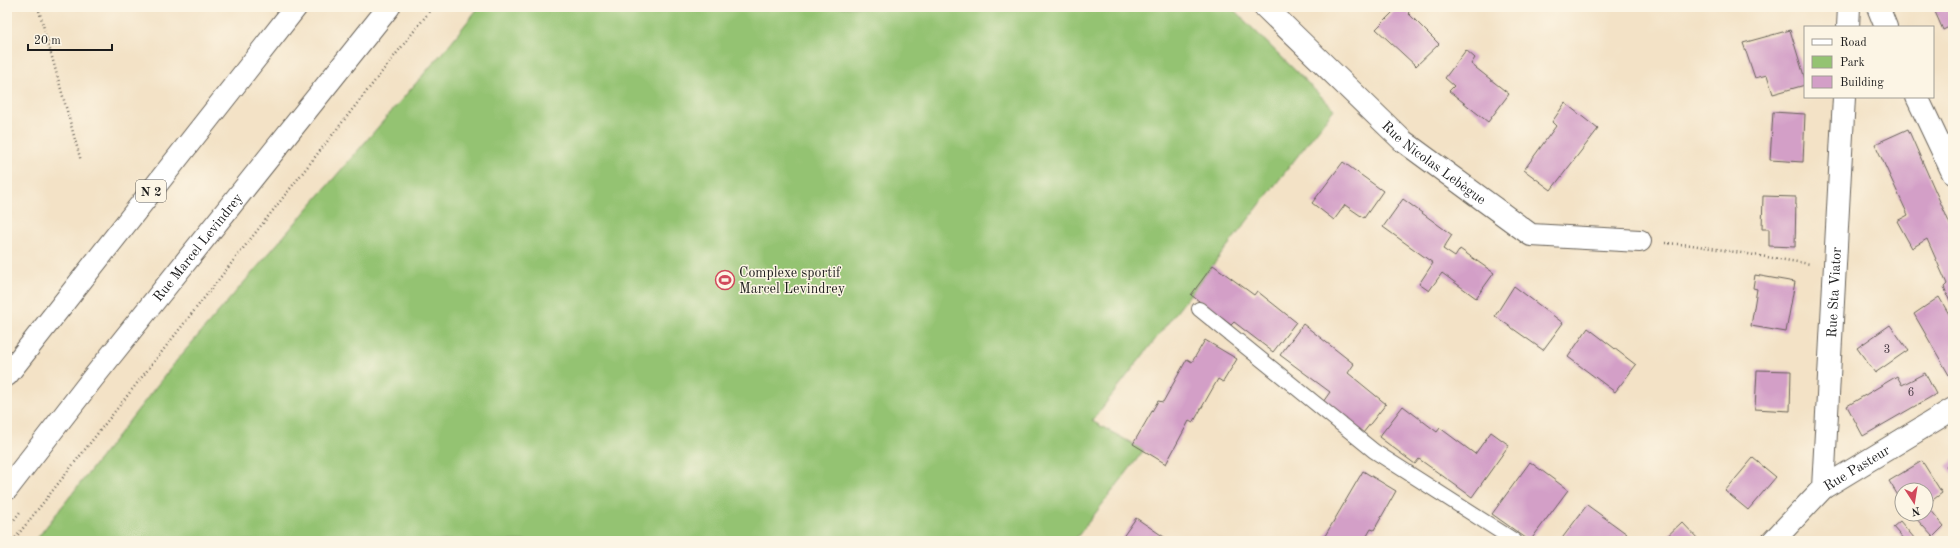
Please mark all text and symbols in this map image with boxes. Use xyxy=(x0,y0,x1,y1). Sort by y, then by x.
scale bar xyxy=(28,26,112,52)
legend xyxy=(1804,26,1934,98)
text: 20 m xyxy=(34,35,61,47)
text: Road xyxy=(1840,37,1867,49)
text: Park xyxy=(1840,57,1865,69)
text: Building xyxy=(1840,77,1884,89)
street label: Rue Nicolas Lebègue xyxy=(1379,119,1488,207)
road number: N 2 xyxy=(136,180,166,202)
street label: Rue Marcel Levindrey xyxy=(151,190,246,304)
street label: Rue Sta Viator xyxy=(1825,246,1844,338)
place label: Complexe sportif Marcel Levindrey xyxy=(739,266,846,296)
sports icon: Complexe sportif Marcel Levindrey xyxy=(714,269,736,291)
house number: 3 xyxy=(1884,344,1890,356)
house number: 6 xyxy=(1908,387,1915,399)
street label: Rue Pasteur xyxy=(1822,443,1893,494)
north arrow xyxy=(1894,482,1934,522)
text: N xyxy=(1910,504,1921,517)

